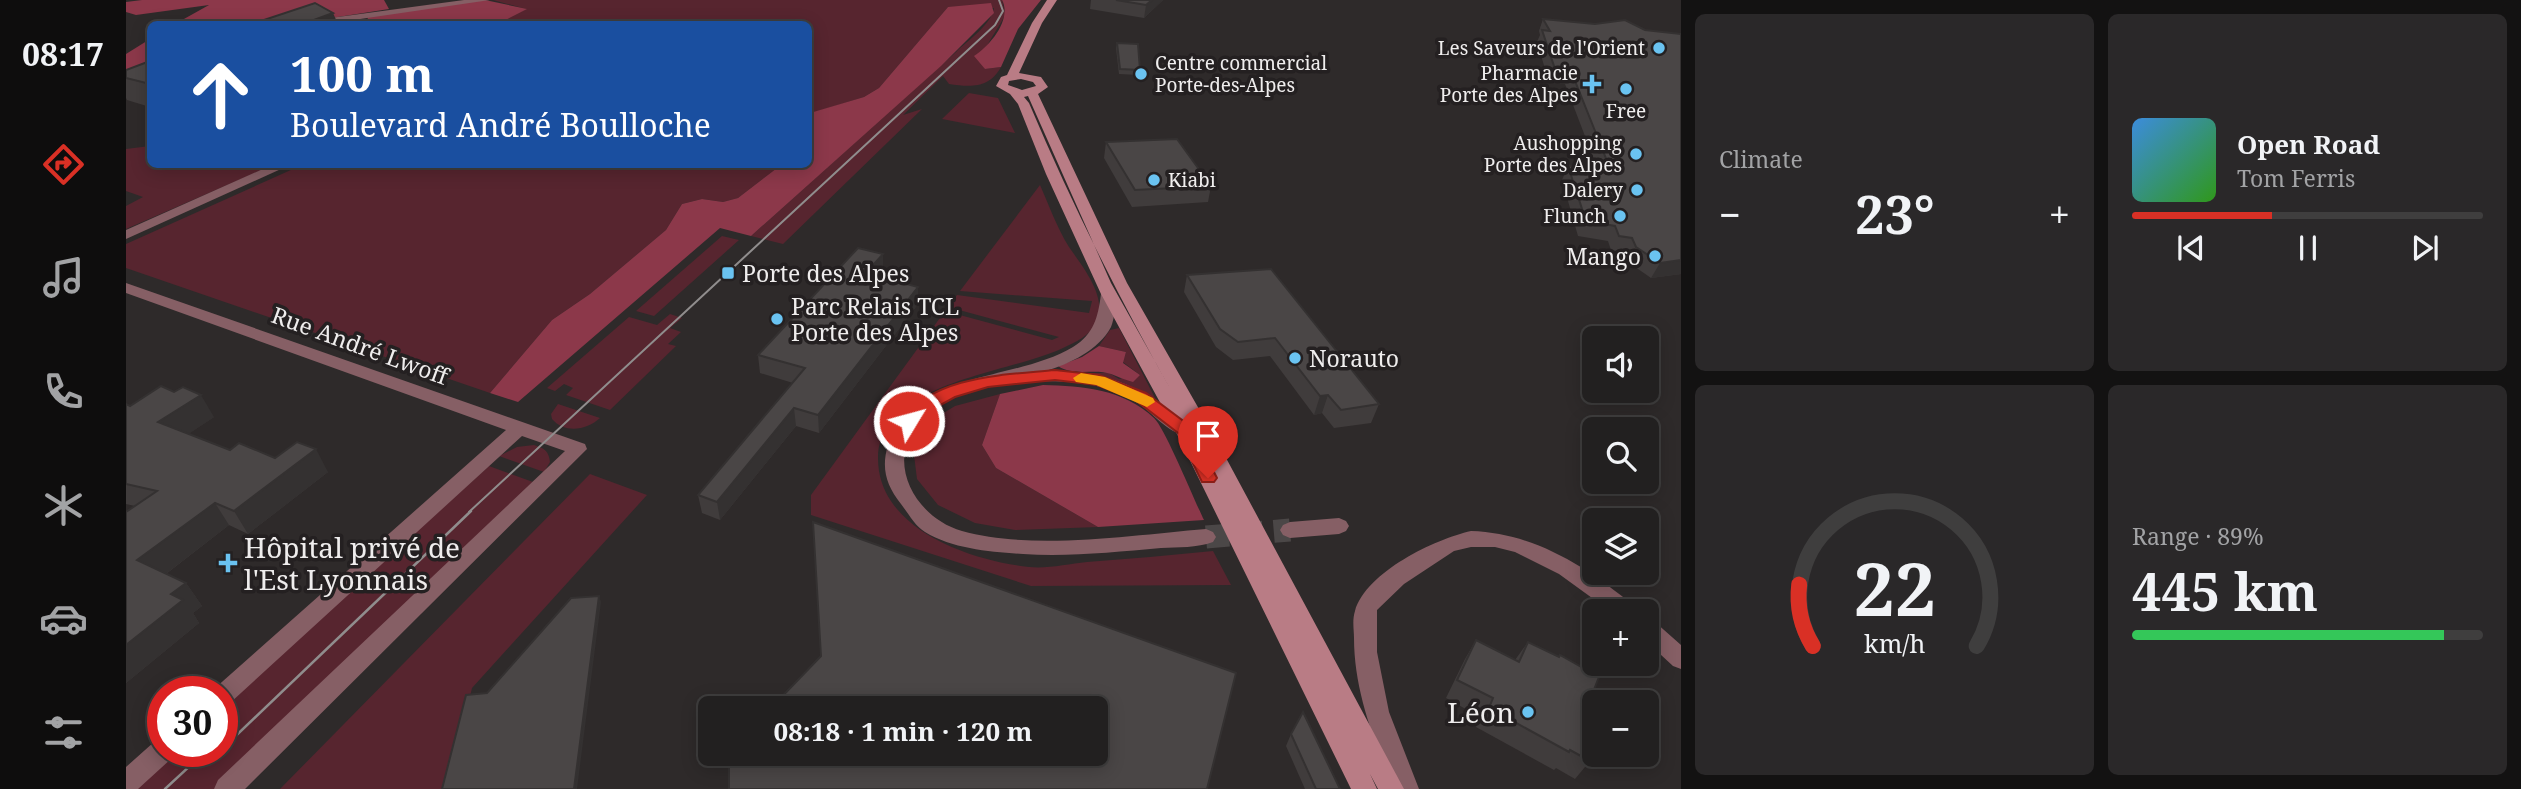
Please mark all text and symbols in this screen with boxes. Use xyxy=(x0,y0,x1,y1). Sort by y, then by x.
text: 08:17 xyxy=(22,32,104,75)
place label: Les Saveurs de l'Orient xyxy=(1438,35,1645,61)
text: 100 m xyxy=(290,40,434,106)
marker: Les Saveurs de l'Orient xyxy=(1651,40,1667,56)
icon: ahead xyxy=(175,49,266,140)
place label: Centre commercial Porte-des-Alpes xyxy=(1155,50,1327,98)
place label: Pharmacie Porte des Alpes xyxy=(1440,60,1578,108)
marker: Centre commercial Porte-des-Alpes xyxy=(1133,66,1149,82)
marker: Pharmacie Porte des Alpes xyxy=(1584,76,1600,92)
marker: Free xyxy=(1618,81,1634,97)
place label: Free xyxy=(1606,98,1646,124)
text: Boulevard André Boulloche xyxy=(290,103,711,146)
text: Open Road xyxy=(2237,126,2380,162)
place label: Aushopping Porte des Alpes xyxy=(1484,130,1622,178)
icon: directions xyxy=(39,140,88,189)
text: Climate xyxy=(1719,143,1803,175)
marker: Aushopping Porte des Alpes xyxy=(1628,146,1644,162)
text: Tom Ferris xyxy=(2237,162,2355,194)
place label: Kiabi xyxy=(1168,167,1216,193)
marker: Kiabi xyxy=(1146,172,1162,188)
place label: Dalery xyxy=(1563,177,1623,203)
text: 23° xyxy=(1855,178,1935,249)
marker: Dalery xyxy=(1629,182,1645,198)
text: − xyxy=(1719,188,1741,240)
text: + xyxy=(2049,188,2070,240)
place label: Flunch xyxy=(1543,203,1606,229)
marker: Flunch xyxy=(1612,208,1628,224)
icon: previous xyxy=(2172,229,2210,267)
icon: pause xyxy=(2289,229,2327,267)
icon: next xyxy=(2406,229,2444,267)
place label: Mango xyxy=(1566,240,1641,272)
marker: Mango xyxy=(1647,248,1663,264)
icon: music xyxy=(39,253,88,302)
place label: Porte des Alpes xyxy=(742,257,909,289)
marker: Porte des Alpes xyxy=(720,265,736,281)
place label: Parc Relais TCL Porte des Alpes xyxy=(791,290,959,348)
street label: Rue André Lwoff xyxy=(267,298,454,392)
marker: Parc Relais TCL Porte des Alpes xyxy=(769,311,785,327)
map controls xyxy=(1582,326,1659,767)
button: sound xyxy=(1582,326,1659,403)
place label: Norauto xyxy=(1309,342,1399,374)
marker: Norauto xyxy=(1287,350,1303,366)
icon: phone xyxy=(39,367,88,416)
position arrow xyxy=(872,384,946,458)
pin xyxy=(1178,406,1238,478)
icon: arrive xyxy=(1189,417,1227,455)
button: search xyxy=(1582,417,1659,494)
icon: climate xyxy=(39,481,88,530)
button: layers xyxy=(1582,508,1659,585)
text: Range · 89% xyxy=(2132,520,2264,552)
place label: Hôpital privé de l'Est Lyonnais xyxy=(244,528,460,598)
text: 22 xyxy=(1853,538,1936,637)
marker: Hôpital privé de l'Est Lyonnais xyxy=(218,553,238,573)
text: 445 km xyxy=(2132,555,2318,626)
icon: car xyxy=(39,594,88,643)
button: + xyxy=(1582,599,1659,676)
text: km/h xyxy=(1864,626,1925,660)
speed limit sign: 30 xyxy=(147,676,238,767)
button: − xyxy=(1582,690,1659,767)
place label: Léon xyxy=(1447,693,1514,731)
marker: Léon xyxy=(1520,704,1536,720)
icon: filters xyxy=(39,708,88,757)
text: 08:18 · 1 min · 120 m xyxy=(773,713,1033,749)

